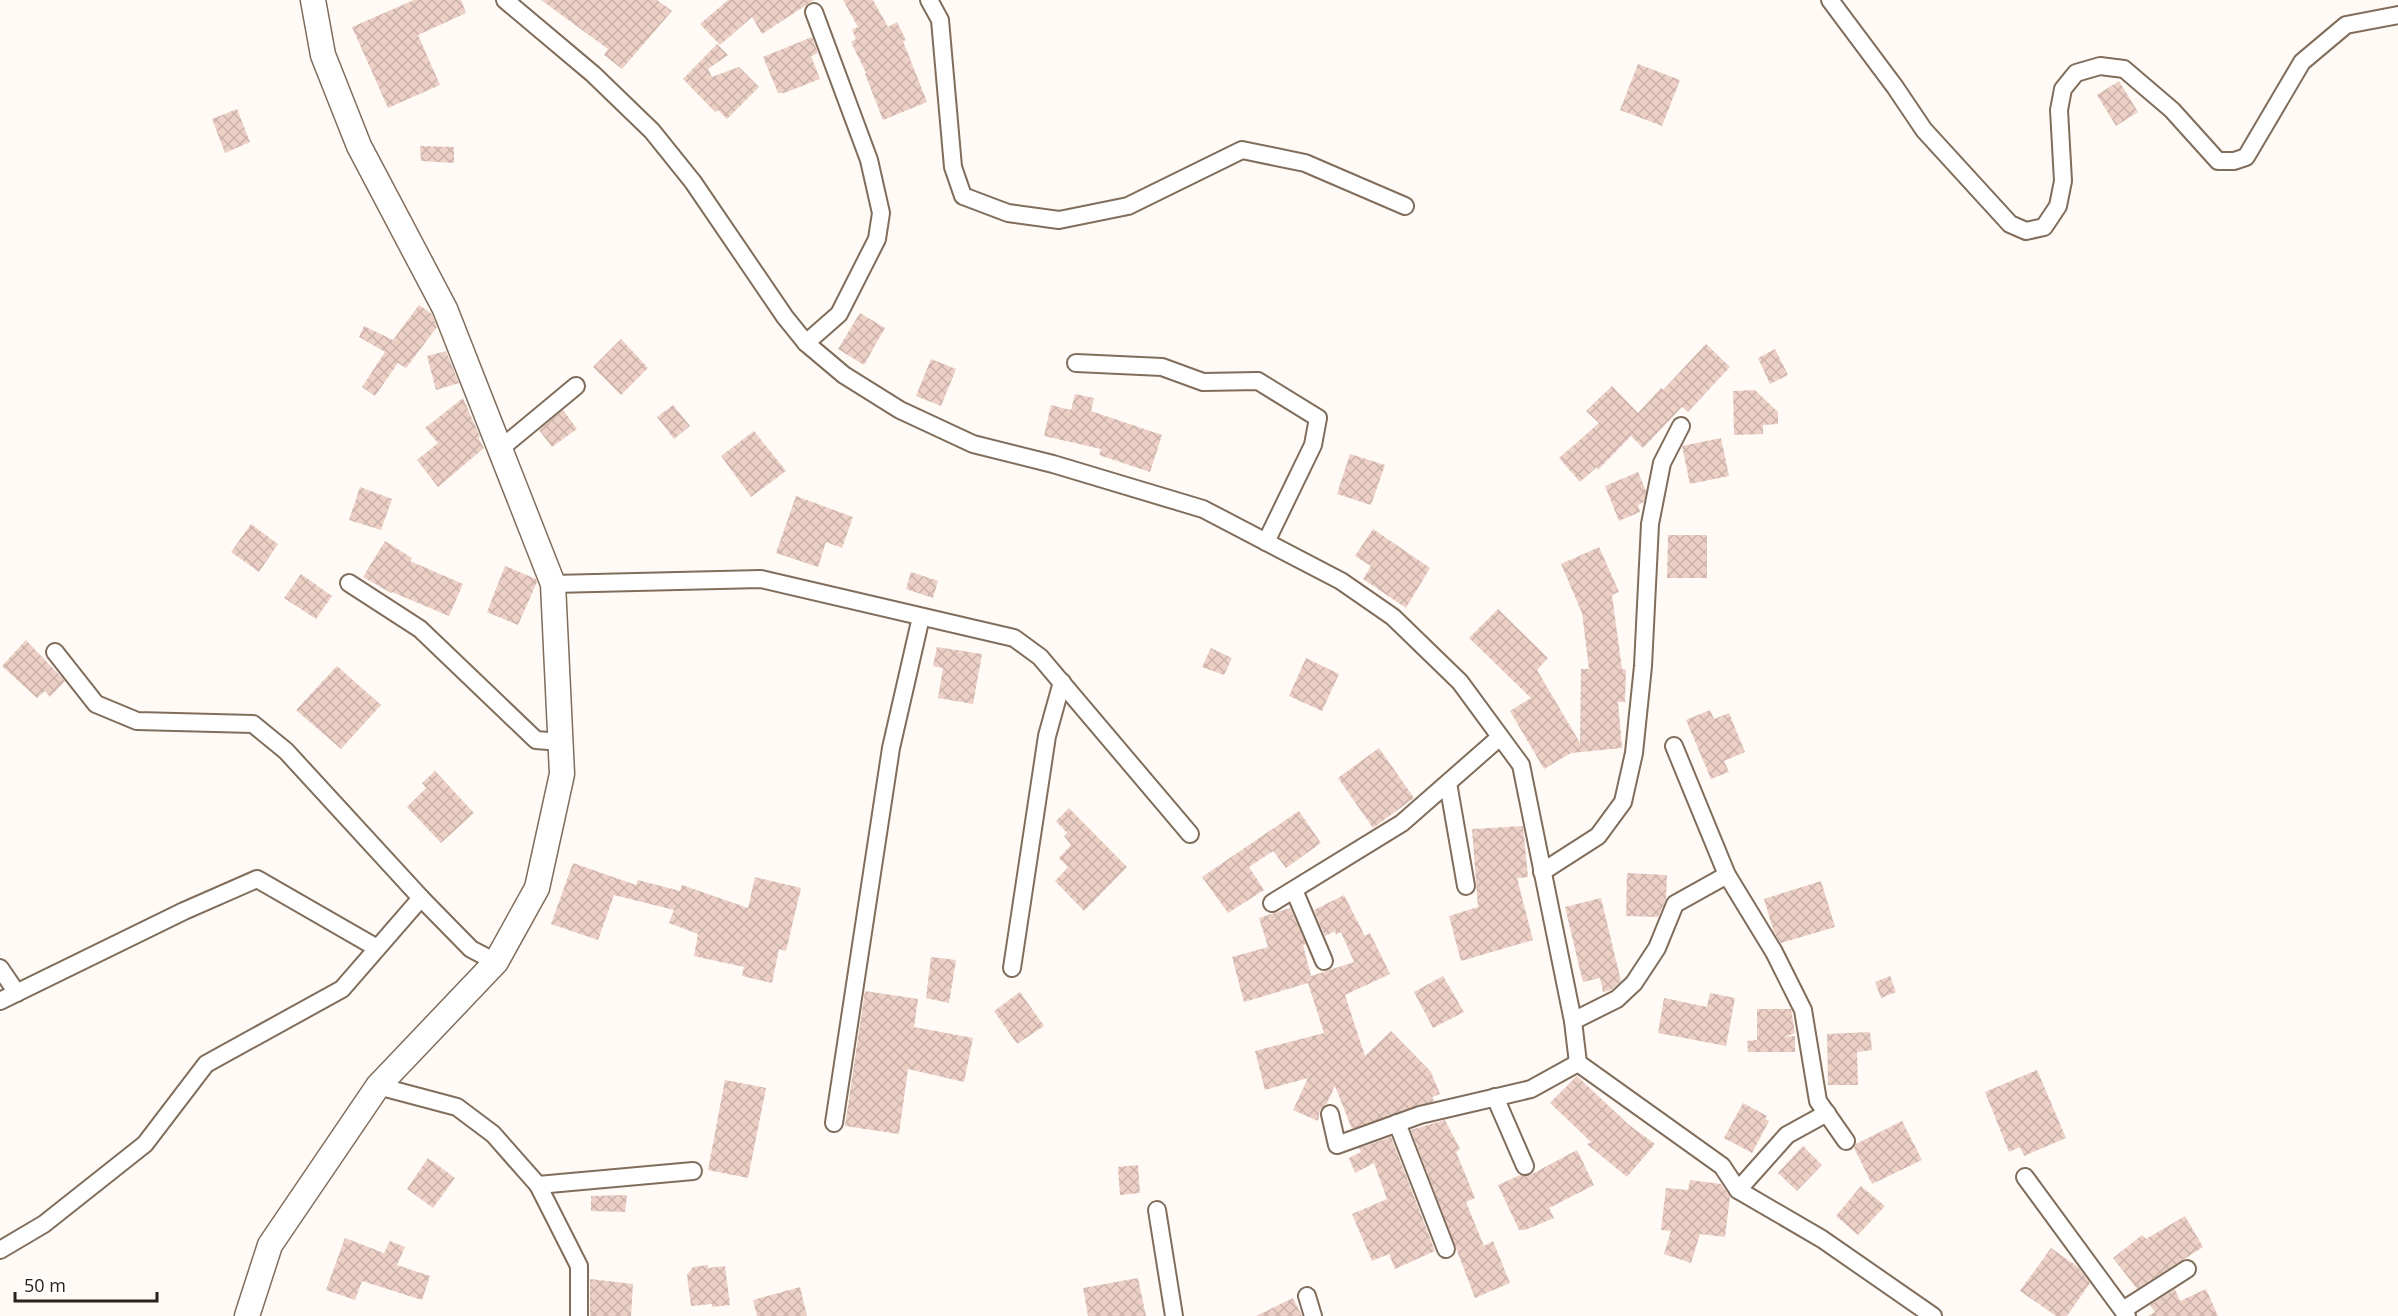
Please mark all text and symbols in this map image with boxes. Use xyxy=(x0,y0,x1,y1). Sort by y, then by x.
scale bar xyxy=(15,1265,158,1303)
text: 50 m xyxy=(24,1273,66,1297)

